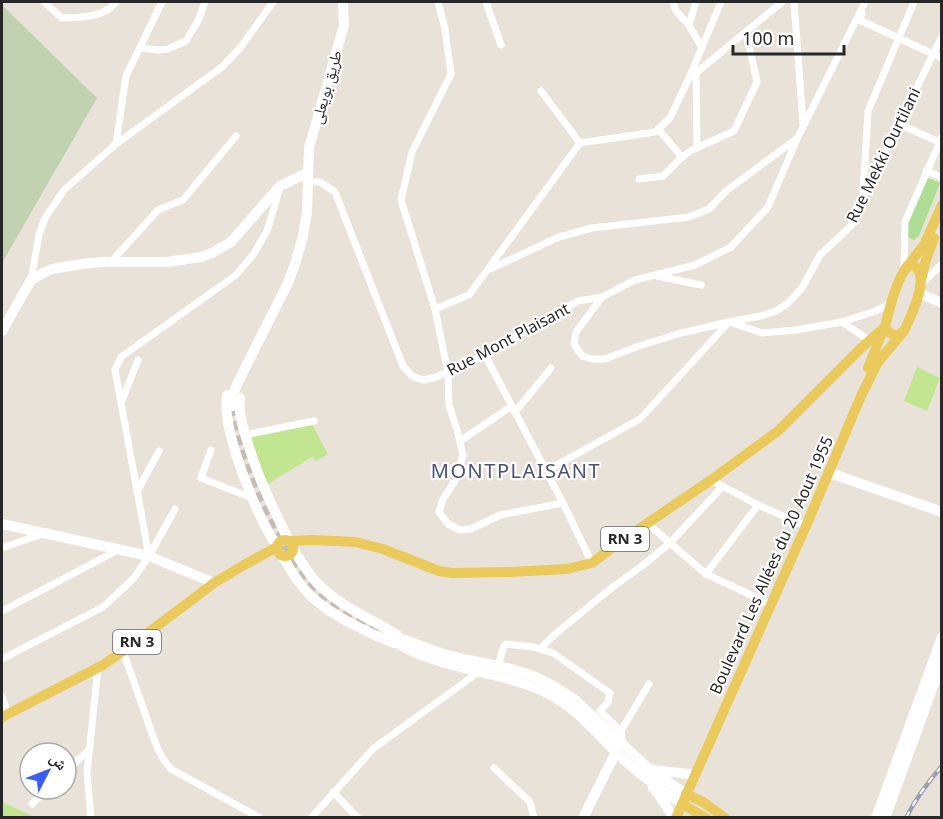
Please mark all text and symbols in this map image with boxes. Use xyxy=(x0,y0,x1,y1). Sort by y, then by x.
scale bar xyxy=(733,18,844,56)
text: 100 m xyxy=(742,26,794,50)
street label: طريق بويعلى xyxy=(305,48,347,126)
street label: Rue Mekki Ourtilani xyxy=(841,84,925,226)
street label: Rue Mont Plaisant xyxy=(443,297,574,381)
street label: Boulevard Les Allées du 20 Aout 1955 xyxy=(704,432,838,698)
district label: MONTPLAISANT xyxy=(431,457,601,484)
road number: RN 3 xyxy=(601,527,649,551)
road number: RN 3 xyxy=(113,630,161,654)
north arrow xyxy=(18,741,78,801)
text: ش xyxy=(45,747,73,775)

